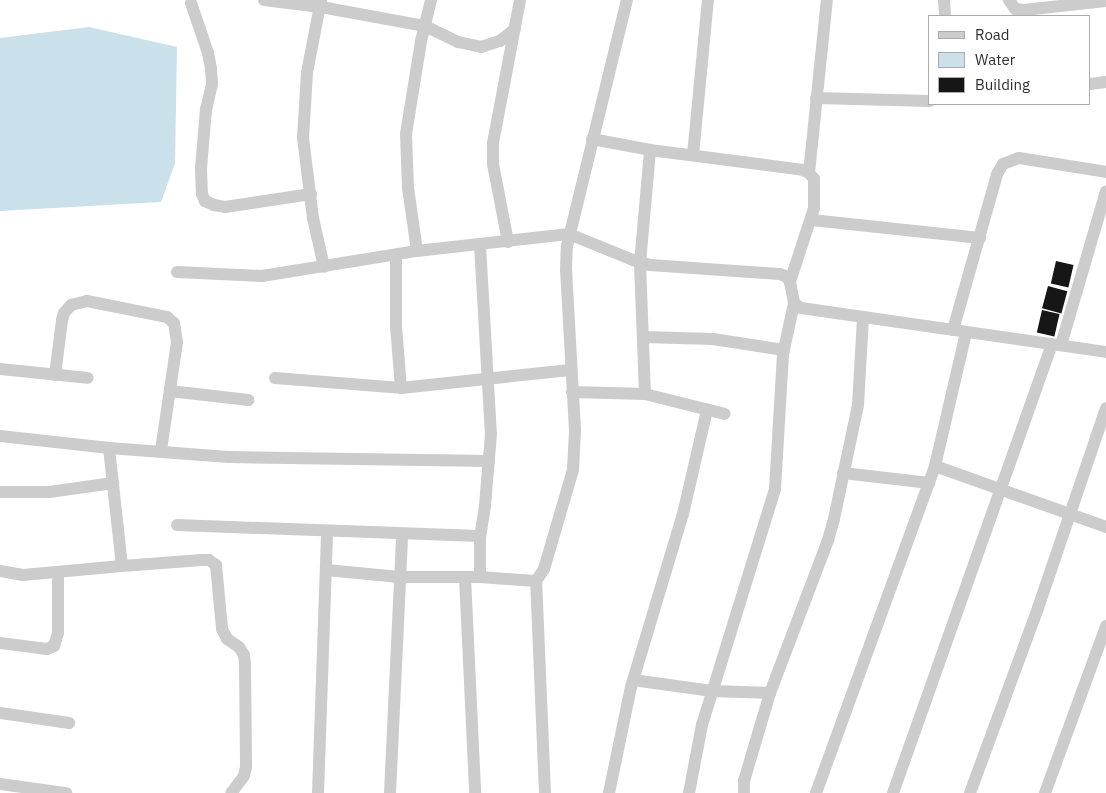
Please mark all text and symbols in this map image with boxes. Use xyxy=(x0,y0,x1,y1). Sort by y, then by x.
legend xyxy=(928,15,1091,105)
text: Road xyxy=(975,25,1010,44)
text: Water xyxy=(975,50,1015,69)
text: Building xyxy=(975,75,1030,94)

